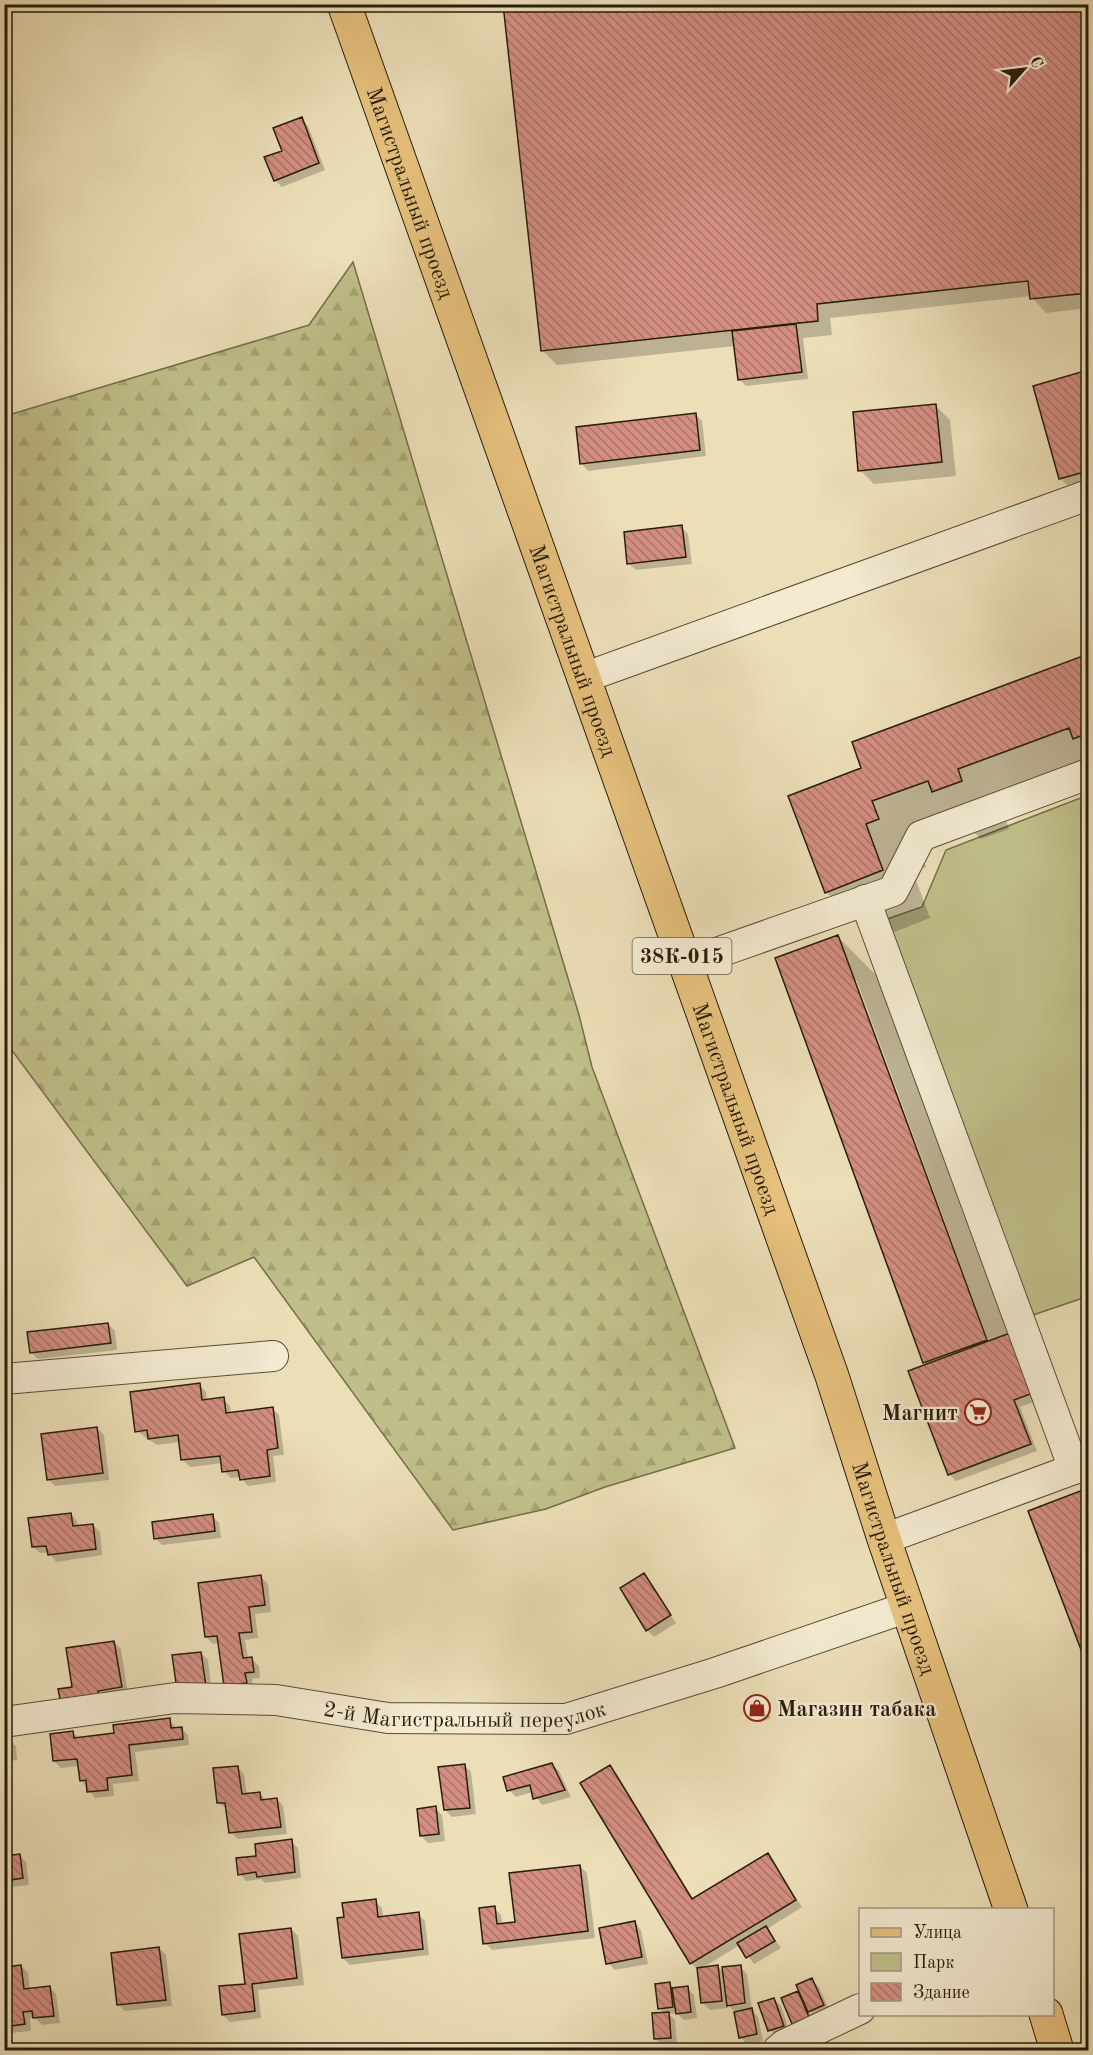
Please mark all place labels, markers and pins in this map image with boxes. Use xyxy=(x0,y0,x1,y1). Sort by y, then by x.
supermarket icon: Магнит xyxy=(963,1397,993,1427)
place label: Магнит xyxy=(882,1403,958,1425)
shop icon: Магазин табака xyxy=(742,1693,772,1723)
place label: Магазин табака xyxy=(777,1699,936,1721)

